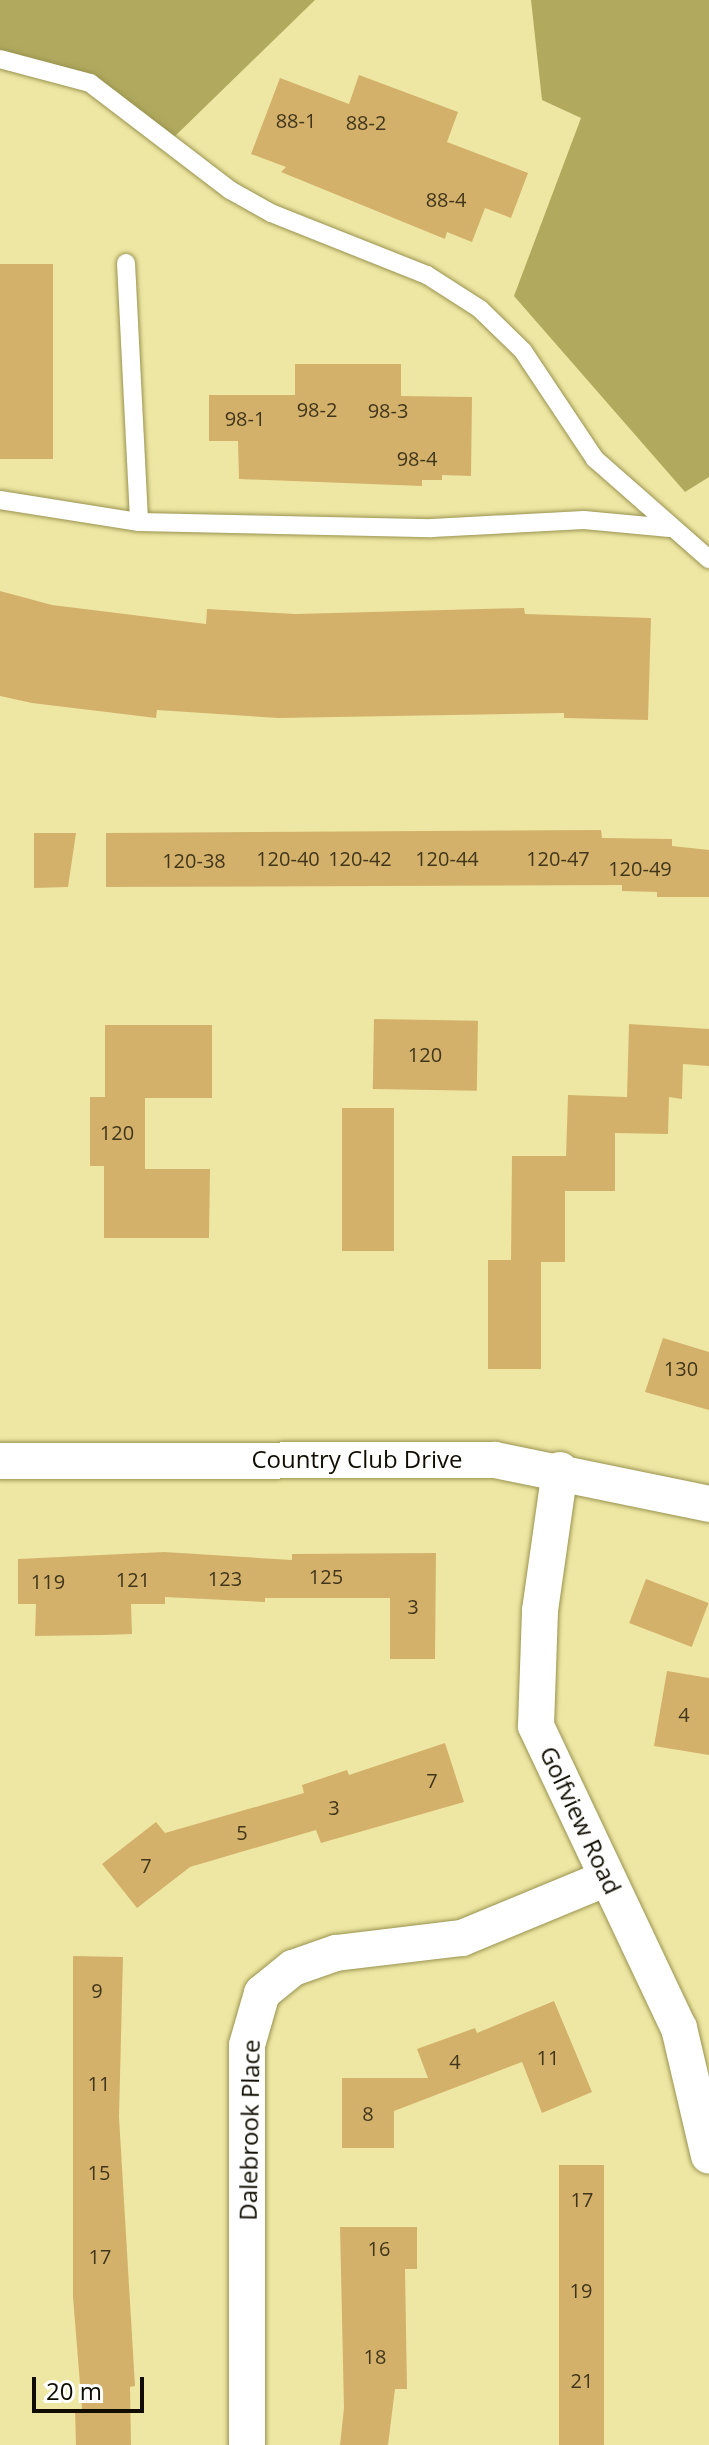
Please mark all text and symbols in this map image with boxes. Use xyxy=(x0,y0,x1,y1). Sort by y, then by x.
house number: 88-1 xyxy=(276,108,316,132)
house number: 88-2 xyxy=(346,110,386,134)
house number: 88-4 xyxy=(426,187,466,211)
house number: 98-2 xyxy=(297,397,337,421)
house number: 98-3 xyxy=(368,398,408,422)
house number: 98-1 xyxy=(225,406,265,430)
house number: 98-4 xyxy=(397,446,437,470)
house number: 120-40 xyxy=(256,846,320,870)
house number: 120-42 xyxy=(328,846,392,870)
house number: 120-44 xyxy=(415,846,479,870)
house number: 120-47 xyxy=(526,846,590,870)
house number: 120-38 xyxy=(162,848,226,872)
house number: 120-49 xyxy=(608,856,672,880)
house number: 120 xyxy=(408,1042,442,1066)
house number: 120 xyxy=(100,1120,134,1144)
house number: 130 xyxy=(664,1356,698,1380)
street label: Country Club Drive xyxy=(251,1445,463,1473)
house number: 125 xyxy=(309,1564,343,1588)
house number: 123 xyxy=(208,1566,242,1590)
house number: 121 xyxy=(116,1567,150,1591)
house number: 119 xyxy=(31,1569,65,1593)
house number: 3 xyxy=(407,1594,419,1618)
house number: 4 xyxy=(678,1702,690,1726)
street label: Golfview Road xyxy=(534,1742,628,1898)
house number: 7 xyxy=(426,1768,438,1792)
house number: 3 xyxy=(328,1795,340,1819)
house number: 5 xyxy=(236,1820,248,1844)
house number: 7 xyxy=(140,1853,152,1877)
house number: 9 xyxy=(91,1978,103,2002)
street label: Dalebrook Place xyxy=(233,2039,265,2221)
house number: 11 xyxy=(537,2045,559,2069)
house number: 4 xyxy=(449,2049,461,2073)
house number: 11 xyxy=(88,2071,110,2095)
house number: 8 xyxy=(362,2101,374,2125)
house number: 15 xyxy=(88,2160,110,2184)
house number: 17 xyxy=(571,2187,593,2211)
house number: 16 xyxy=(368,2236,390,2260)
house number: 17 xyxy=(89,2244,111,2268)
house number: 19 xyxy=(570,2278,592,2302)
house number: 18 xyxy=(364,2344,386,2368)
scale bar xyxy=(36,2361,148,2411)
house number: 21 xyxy=(571,2368,593,2392)
text: 20 m xyxy=(46,2374,102,2407)

